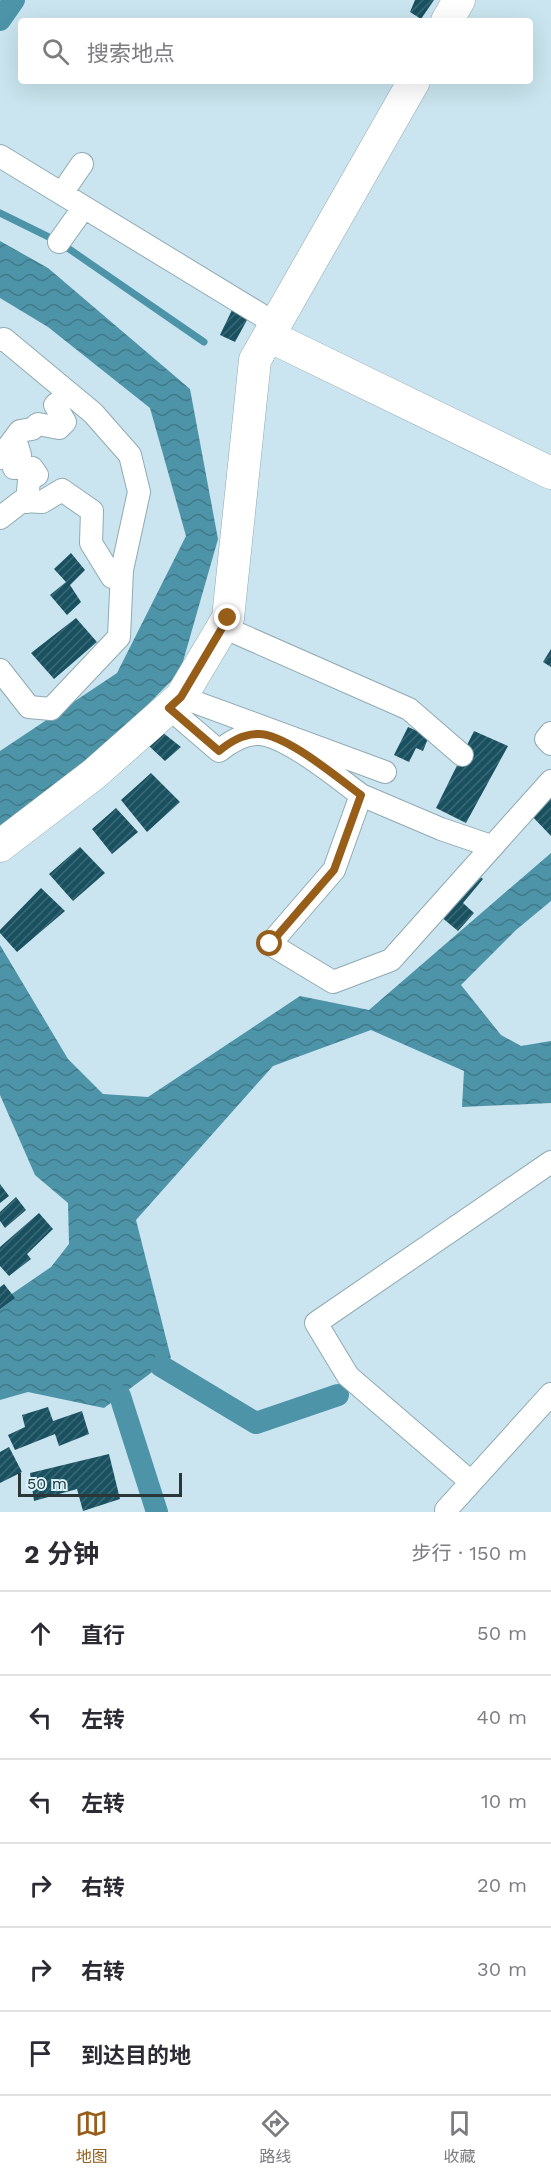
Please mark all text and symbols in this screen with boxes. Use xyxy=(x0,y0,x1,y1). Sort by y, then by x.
search box xyxy=(18,18,533,84)
icon: search xyxy=(39,35,72,68)
text: 搜索地点 xyxy=(87,41,175,66)
route end xyxy=(214,604,240,630)
route start xyxy=(256,930,282,956)
scale bar xyxy=(18,1470,182,1498)
text: 50 m xyxy=(27,1474,67,1493)
text: 2 分钟 xyxy=(24,1539,99,1569)
text: 步行 · 150 m xyxy=(411,1541,527,1565)
icon: ahead xyxy=(24,1617,57,1650)
text: 50 m xyxy=(477,1621,527,1645)
text: 直行 xyxy=(81,1623,125,1648)
icon: left xyxy=(24,1701,57,1734)
text: 40 m xyxy=(476,1705,527,1729)
text: 左转 xyxy=(81,1707,125,1732)
icon: left xyxy=(24,1785,57,1818)
text: 10 m xyxy=(481,1789,527,1813)
text: 左转 xyxy=(81,1791,125,1816)
icon: right xyxy=(24,1869,57,1902)
text: 20 m xyxy=(477,1873,527,1897)
text: 右转 xyxy=(81,1875,125,1900)
icon: right xyxy=(24,1953,57,1986)
text: 30 m xyxy=(477,1957,527,1981)
text: 右转 xyxy=(81,1959,125,1984)
icon: arrive xyxy=(24,2037,57,2070)
text: 到达目的地 xyxy=(81,2043,191,2068)
tab: 地图 xyxy=(75,2107,108,2167)
tab: 路线 xyxy=(259,2107,292,2167)
tab: 收藏 xyxy=(443,2107,476,2167)

